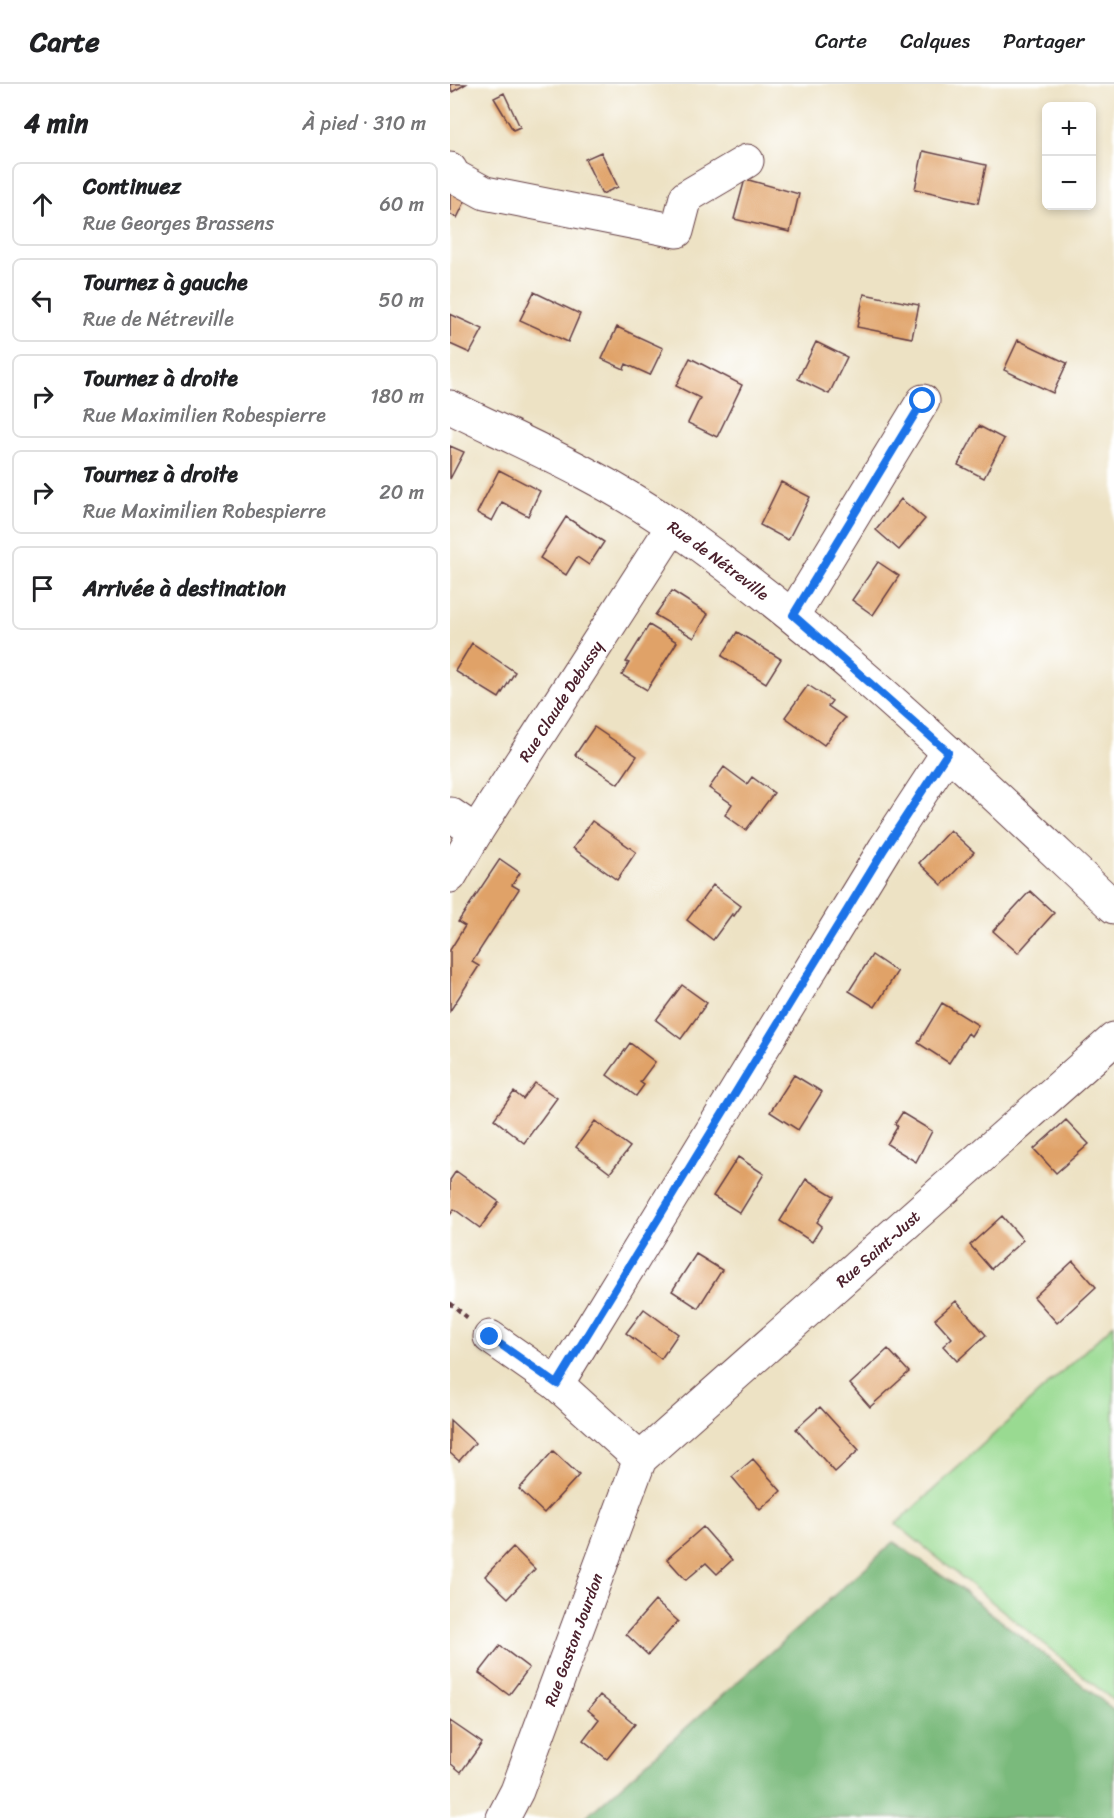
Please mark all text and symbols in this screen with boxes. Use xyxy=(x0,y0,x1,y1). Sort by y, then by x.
text: Carte xyxy=(30,17,100,66)
text: Carte xyxy=(815,22,867,60)
text: Calques xyxy=(900,22,970,60)
text: Partager xyxy=(1003,22,1084,60)
text: 4 min xyxy=(24,100,88,146)
map controls xyxy=(1042,102,1096,210)
button: + xyxy=(1042,102,1096,156)
text: À pied · 310 m xyxy=(302,106,426,141)
button: − xyxy=(1042,156,1096,210)
text: Continuez xyxy=(83,167,181,206)
text: 60 m xyxy=(379,187,424,222)
icon: ahead xyxy=(26,188,59,221)
text: Rue Georges Brassens xyxy=(83,206,274,241)
text: Tournez à gauche xyxy=(83,263,248,302)
text: 50 m xyxy=(379,283,424,318)
icon: left xyxy=(26,284,59,317)
text: Rue de Nétreville xyxy=(83,302,234,337)
text: Tournez à droite xyxy=(83,359,238,398)
text: 180 m xyxy=(370,379,424,414)
icon: right xyxy=(26,380,59,413)
route start xyxy=(909,387,935,413)
text: Rue Maximilien Robespierre xyxy=(83,398,326,433)
text: Tournez à droite xyxy=(83,455,238,494)
text: 20 m xyxy=(379,475,424,510)
icon: right xyxy=(26,476,59,509)
text: Rue Maximilien Robespierre xyxy=(83,494,326,529)
street label: Rue de Nétreville xyxy=(662,512,776,608)
text: Arrivée à destination xyxy=(83,569,286,608)
icon: arrive xyxy=(26,572,59,605)
street label: Rue Claude Debussy xyxy=(510,634,611,768)
street label: Rue Saint-Just xyxy=(828,1202,927,1294)
route end xyxy=(476,1323,502,1349)
street label: Rue Gaston Jourdon xyxy=(535,1568,611,1710)

